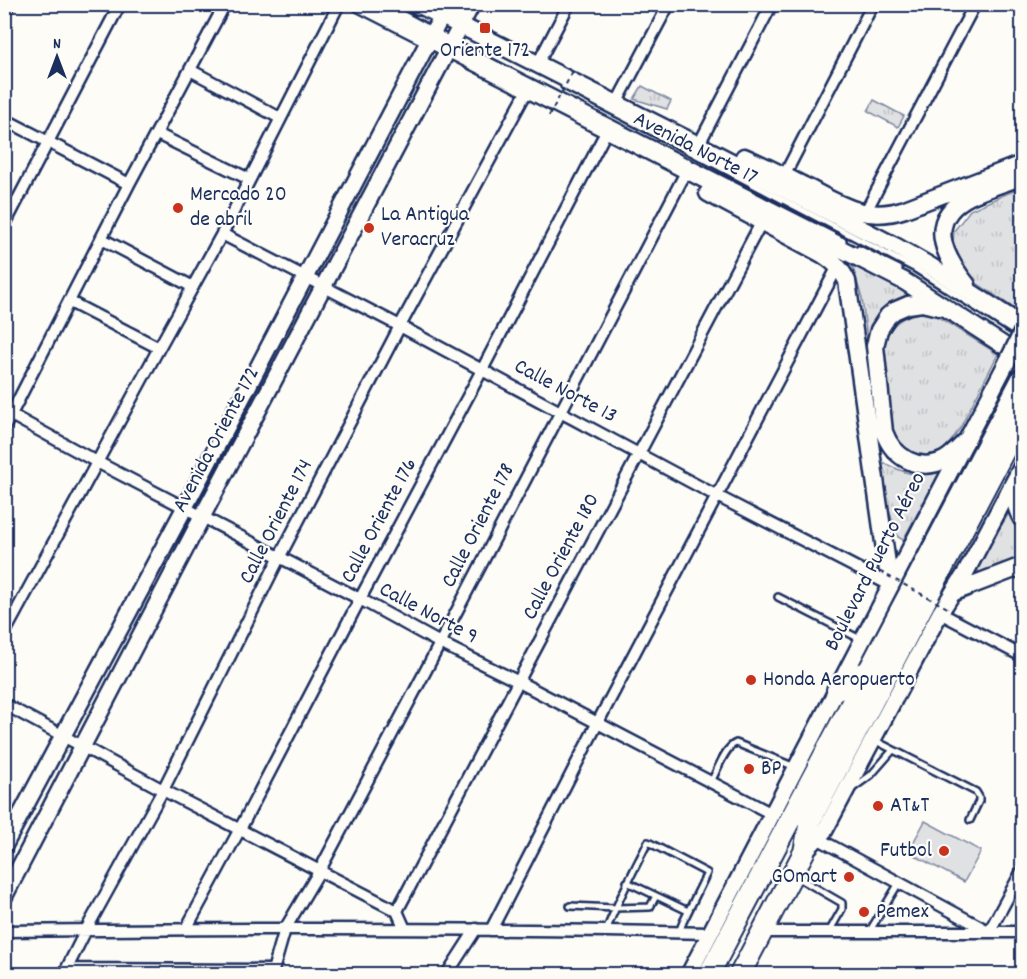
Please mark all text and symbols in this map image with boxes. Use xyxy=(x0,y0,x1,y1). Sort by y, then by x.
marker: Oriente 172 xyxy=(478,21,492,35)
north arrow xyxy=(27,27,87,87)
text: N xyxy=(53,33,61,56)
place label: Oriente 172 xyxy=(440,36,530,67)
street label: Avenida Norte 17 xyxy=(628,104,762,194)
place label: Mercado 20 de abril xyxy=(190,180,287,236)
place label: La Antigua Veracruz xyxy=(381,200,470,256)
marker: Mercado 20 de abril xyxy=(171,201,185,215)
marker: La Antigua Veracruz xyxy=(362,221,376,235)
street label: Calle Norte 13 xyxy=(508,352,622,432)
street label: Avenida Oriente 172 xyxy=(165,362,269,518)
street label: Calle Oriente 176 xyxy=(334,453,426,589)
street label: Calle Oriente 174 xyxy=(232,454,322,590)
street label: Calle Oriente 178 xyxy=(434,458,524,594)
street label: Boulevard Puerto Aéreo xyxy=(817,467,935,657)
street label: Calle Oriente 180 xyxy=(516,488,608,626)
street label: Calle Norte 9 xyxy=(373,575,483,653)
place label: Honda Aeropuerto xyxy=(763,665,915,696)
marker: Honda Aeropuerto xyxy=(744,673,758,687)
place label: BP xyxy=(761,754,781,785)
marker: BP xyxy=(742,762,756,776)
place label: AT&T xyxy=(890,791,929,822)
marker: AT&T xyxy=(871,799,885,813)
place label: Futbol xyxy=(880,836,932,867)
marker: Futbol xyxy=(937,844,951,858)
place label: GOmart xyxy=(772,862,837,893)
marker: GOmart xyxy=(842,870,856,884)
place label: Pemex xyxy=(876,897,929,928)
marker: Pemex xyxy=(857,905,871,919)

